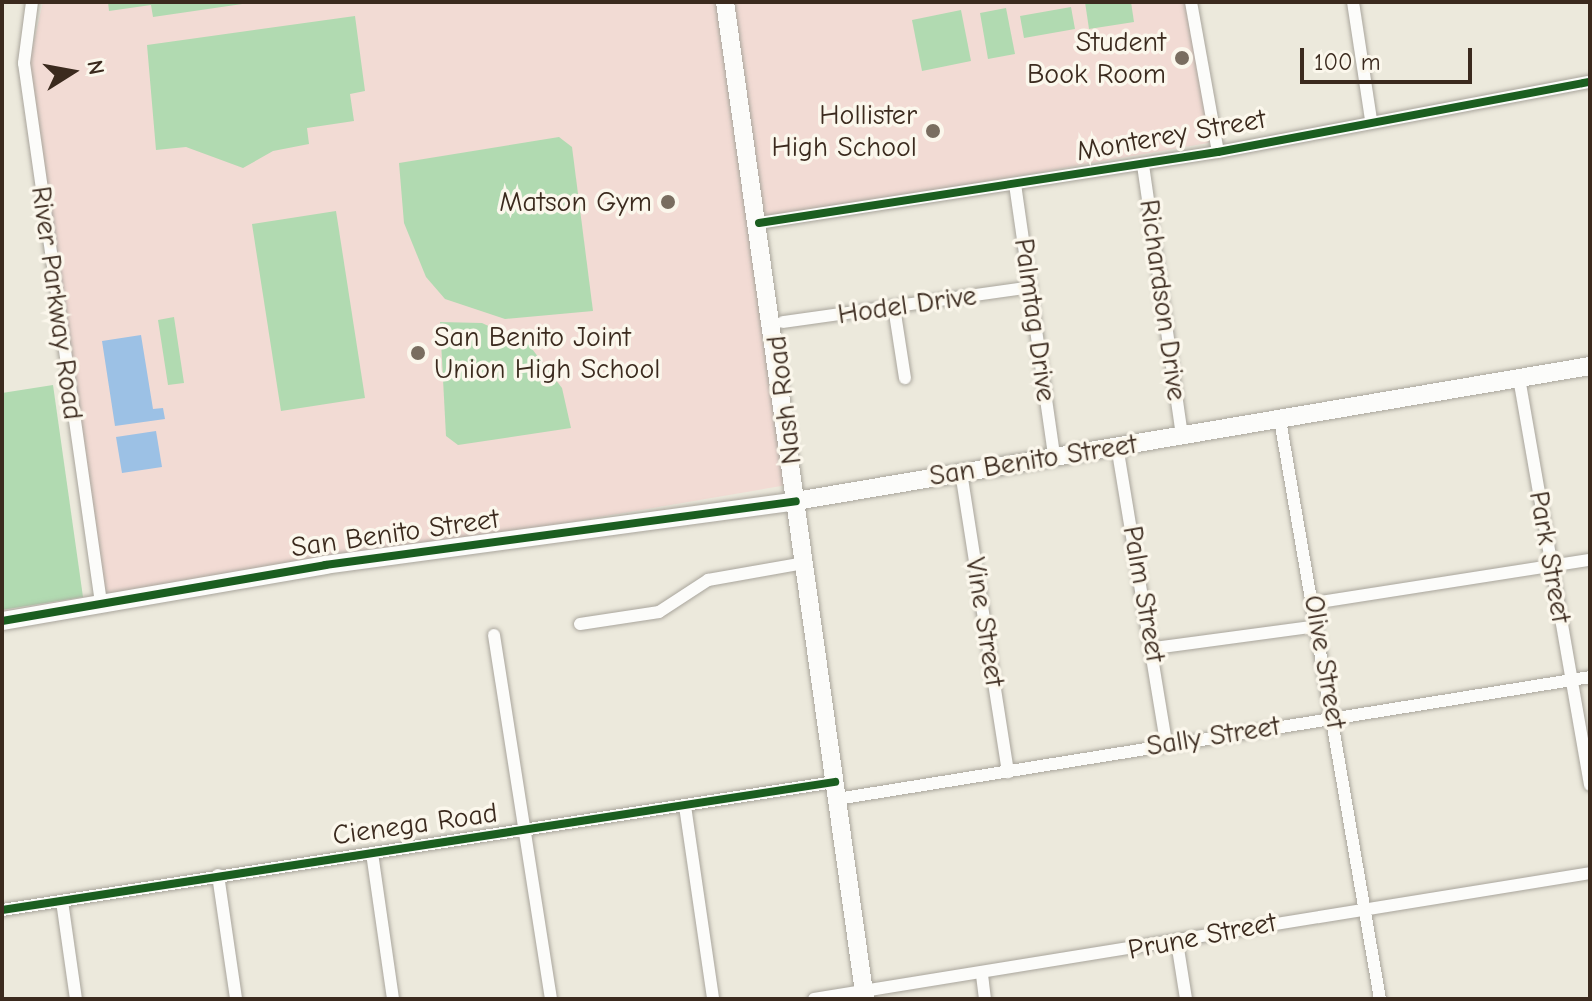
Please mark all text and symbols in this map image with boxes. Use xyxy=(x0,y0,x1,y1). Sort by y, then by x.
place label: Student Book Room xyxy=(1027,25,1166,91)
north arrow xyxy=(32,32,112,112)
scale bar xyxy=(1304,32,1476,82)
text: 100 m xyxy=(1314,48,1381,76)
marker: Student Book Room xyxy=(1173,49,1191,67)
text: N xyxy=(81,58,110,77)
place label: Hollister High School xyxy=(771,98,917,164)
street label: Monterey Street xyxy=(1074,102,1268,168)
marker: Hollister High School xyxy=(924,122,942,140)
street label: River Parkway Road xyxy=(24,184,90,422)
place label: Matson Gym xyxy=(499,185,652,219)
marker: Matson Gym xyxy=(659,193,677,211)
street label: Richardson Drive xyxy=(1132,197,1194,403)
street label: Palmtag Drive xyxy=(1007,236,1063,404)
street label: Hodel Drive xyxy=(836,279,978,331)
place label: San Benito Joint Union High School xyxy=(434,320,660,386)
street label: Nash Road xyxy=(759,334,809,466)
marker: San Benito Joint Union High School xyxy=(409,344,427,362)
street label: San Benito Street xyxy=(927,427,1139,493)
street label: Park Street xyxy=(1522,489,1578,625)
street label: San Benito Street xyxy=(289,502,501,564)
street label: Palm Street xyxy=(1115,523,1173,665)
street label: Vine Street xyxy=(958,555,1012,689)
street label: Olive Street xyxy=(1297,593,1353,731)
street label: Sally Street xyxy=(1144,709,1282,763)
street label: Cienega Road xyxy=(330,796,500,852)
street label: Prune Street xyxy=(1125,905,1279,967)

